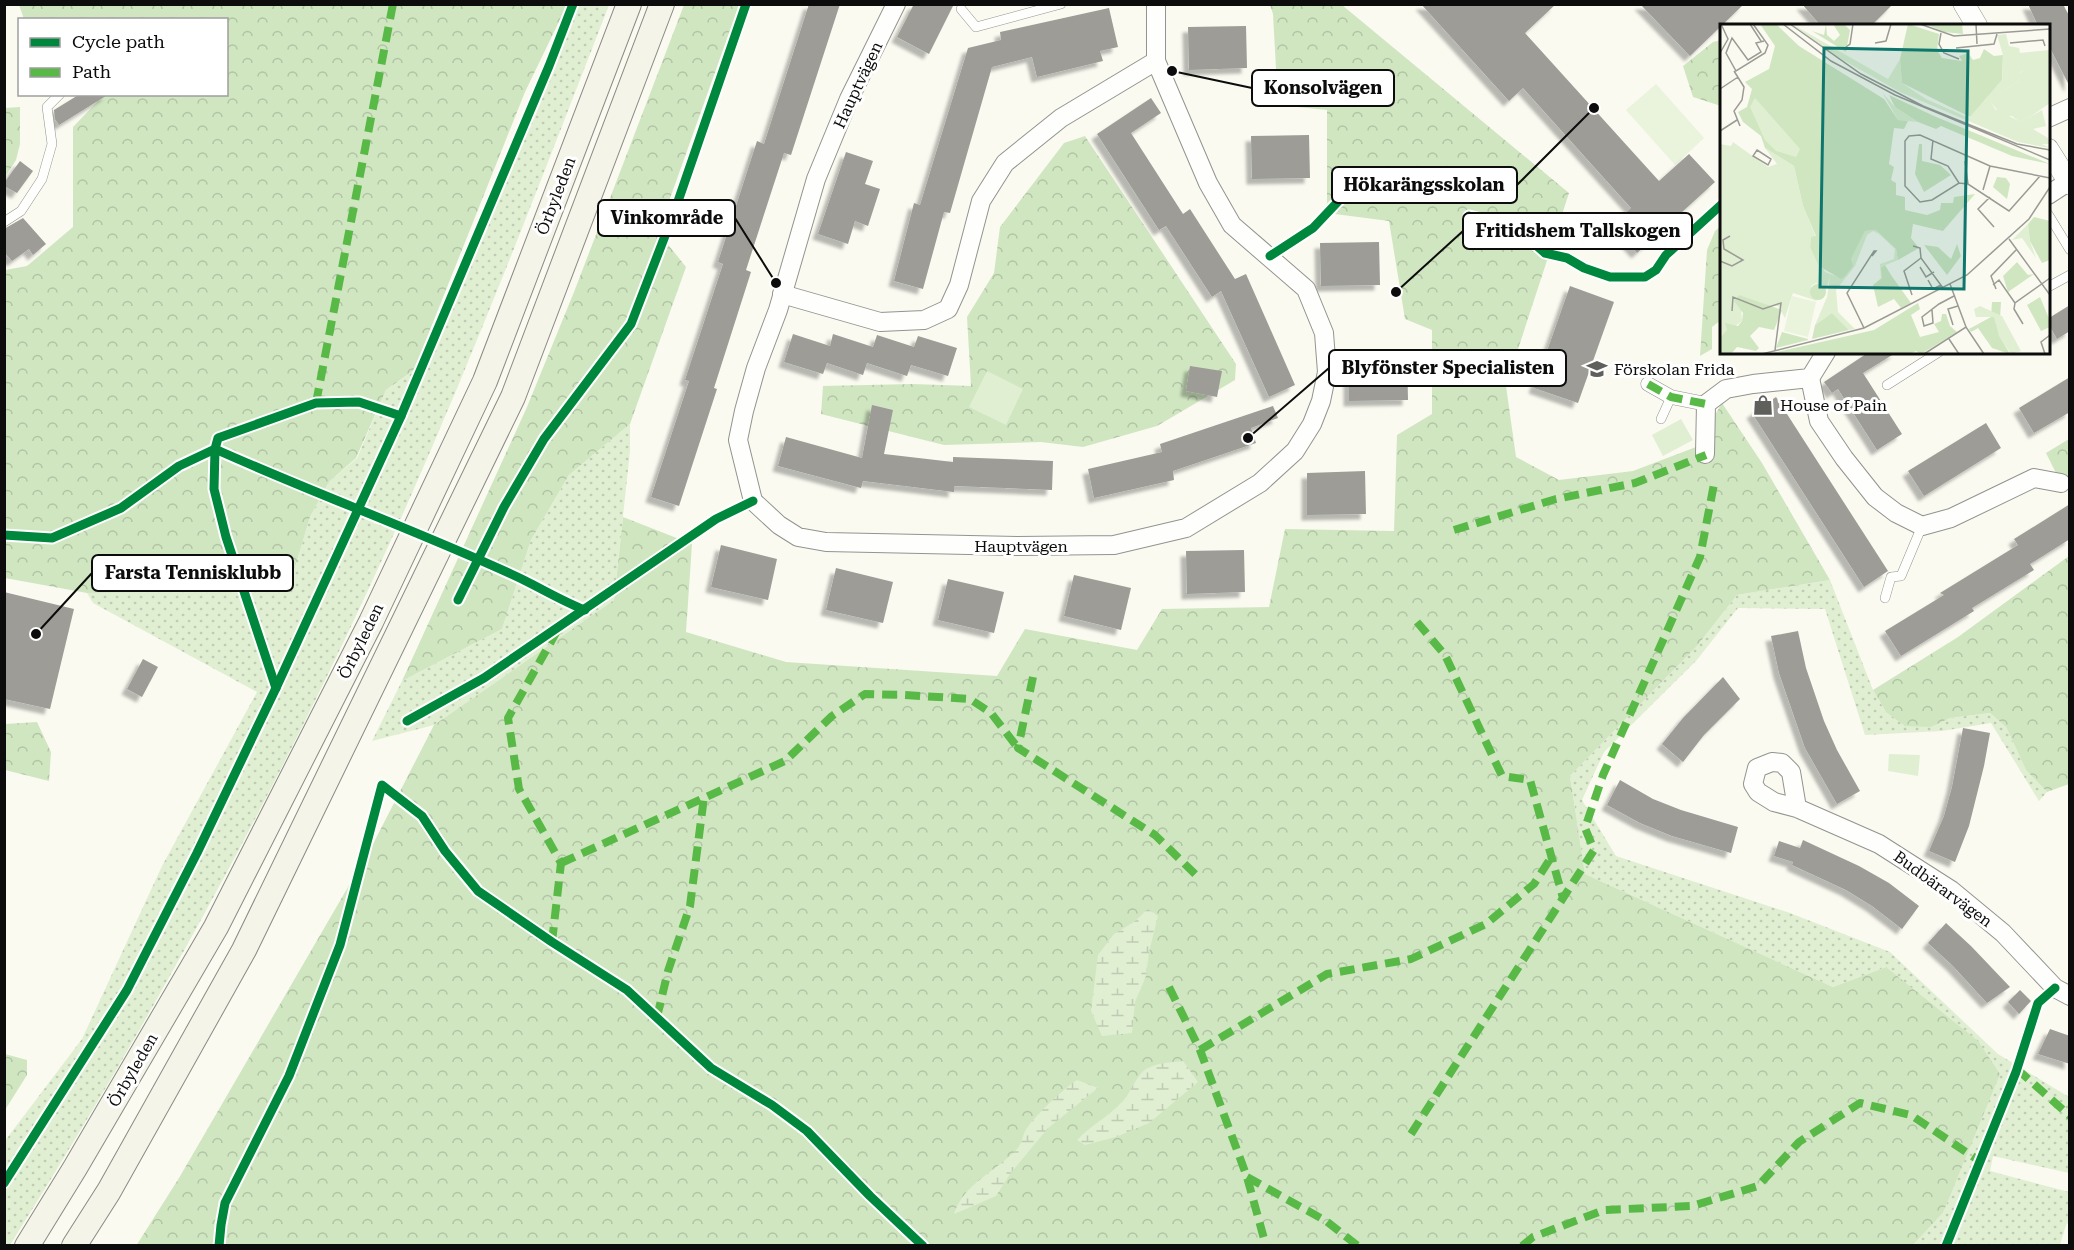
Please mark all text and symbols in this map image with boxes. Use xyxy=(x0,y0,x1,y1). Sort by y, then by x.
legend xyxy=(18,18,228,96)
inset map xyxy=(1720,24,2050,354)
text: Cycle path xyxy=(72,31,165,52)
street label: Hauptvägen xyxy=(830,39,886,131)
text: Path xyxy=(72,61,111,82)
callout: Konsolvägen xyxy=(1252,70,1394,106)
text: Konsolvägen xyxy=(1264,77,1382,98)
street label: Örbyleden xyxy=(532,154,580,238)
callout: Hökarängsskolan xyxy=(1332,167,1517,203)
text: Hökarängsskolan xyxy=(1343,174,1505,195)
callout: Vinkområde xyxy=(598,200,735,236)
text: Vinkområde xyxy=(611,207,724,228)
callout: Fritidshem Tallskogen xyxy=(1463,213,1692,249)
text: Fritidshem Tallskogen xyxy=(1475,220,1681,241)
callout: Blyfönster Specialisten xyxy=(1329,350,1566,386)
text: Blyfönster Specialisten xyxy=(1342,357,1554,378)
school or university icon: Förskolan Frida xyxy=(1585,357,1609,381)
place label: Förskolan Frida xyxy=(1614,360,1735,379)
shop icon: House of Pain xyxy=(1751,393,1775,417)
place label: House of Pain xyxy=(1780,396,1887,415)
street label: Hauptvägen xyxy=(974,537,1068,556)
callout: Farsta Tennisklubb xyxy=(92,555,293,591)
text: Farsta Tennisklubb xyxy=(105,562,281,583)
street label: Örbyleden xyxy=(335,600,387,682)
street label: Budbärarvägen xyxy=(1890,847,1996,931)
street label: Örbyleden xyxy=(104,1030,162,1110)

